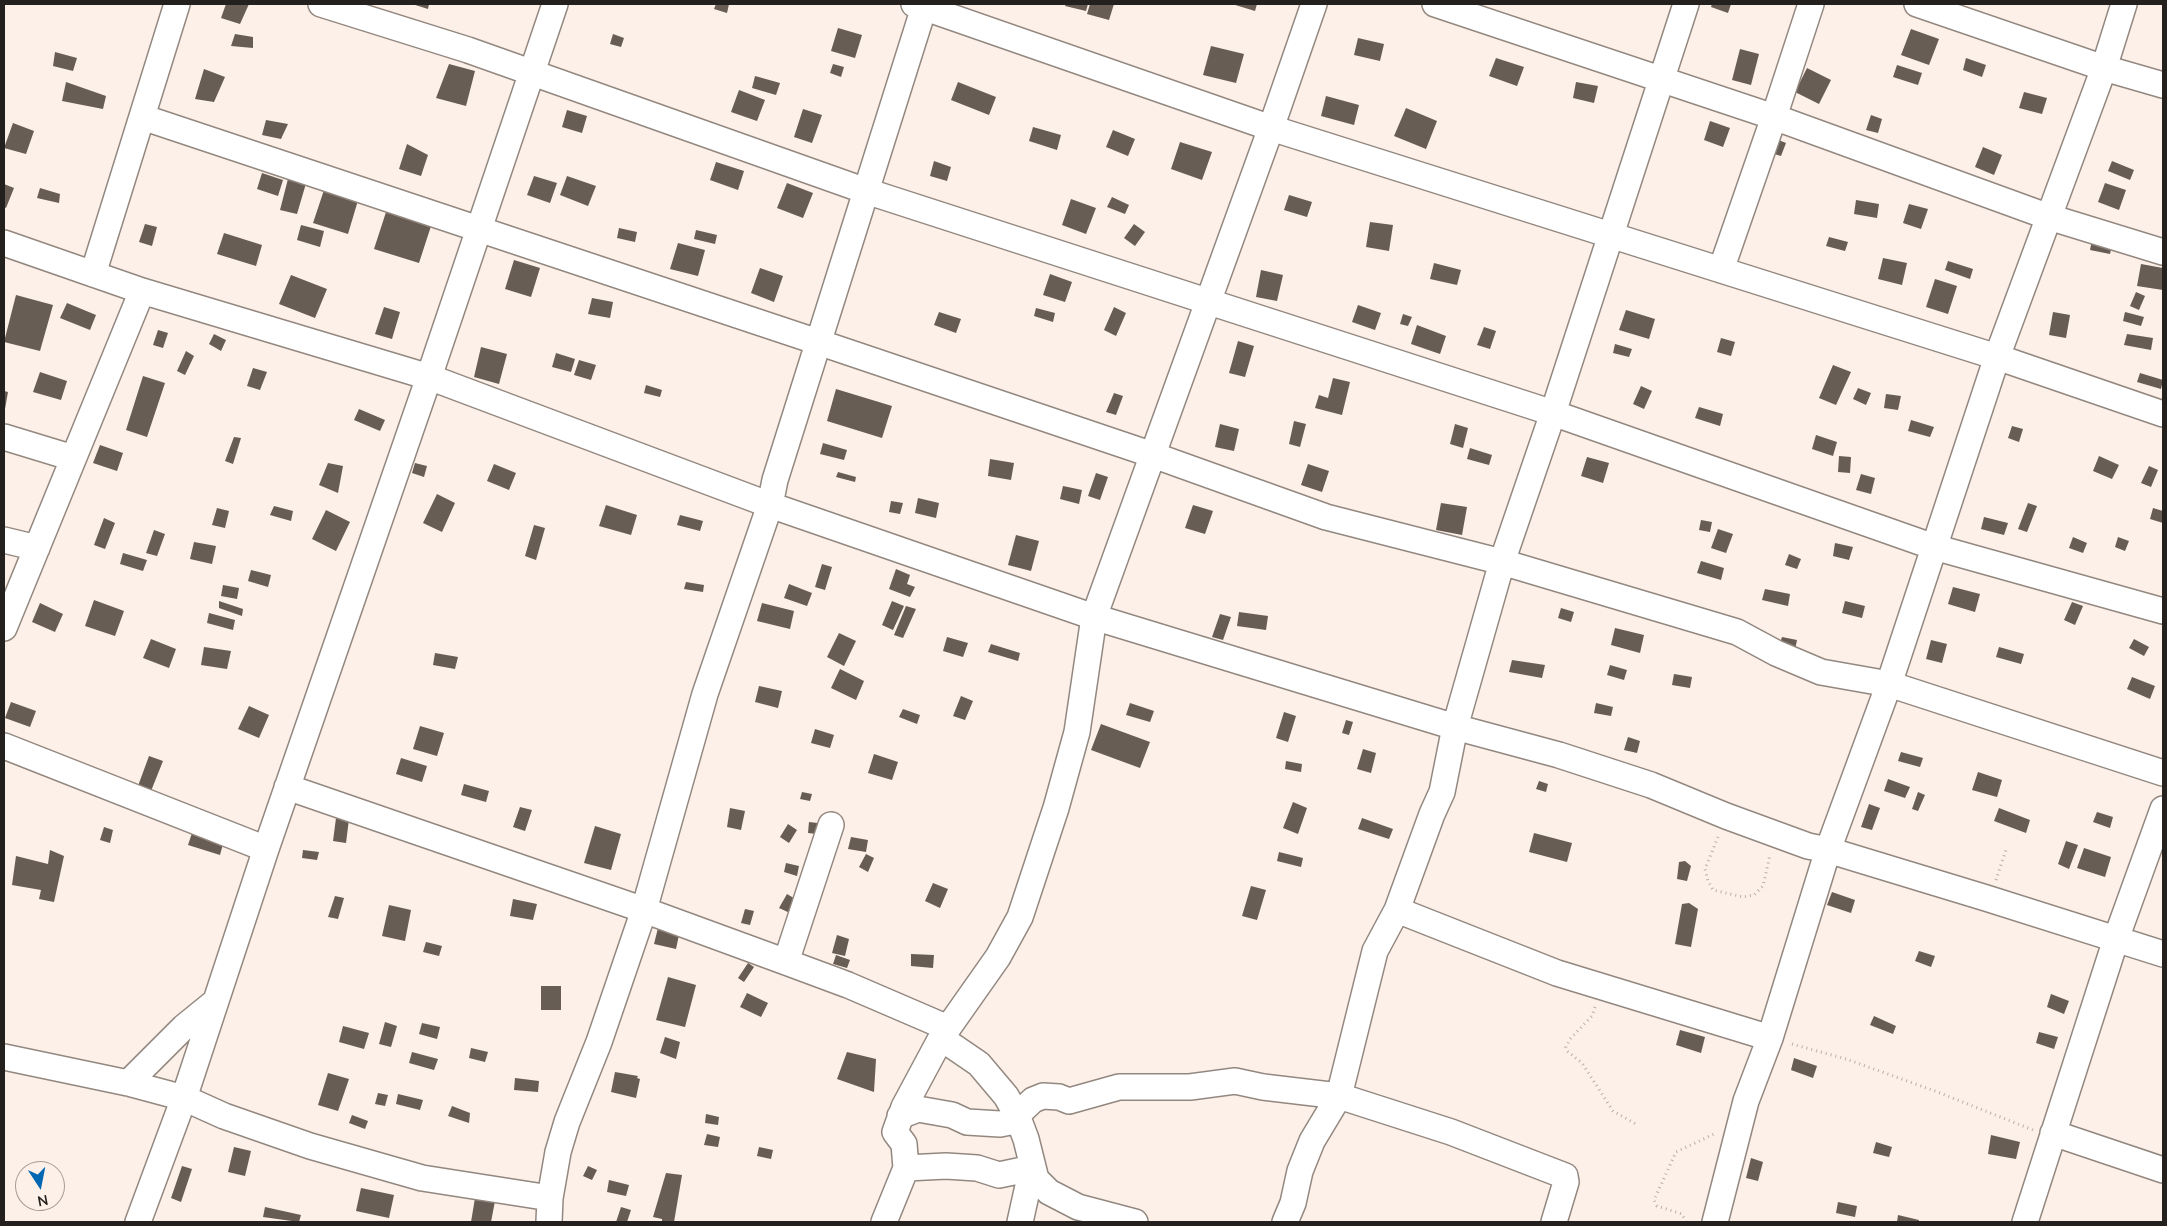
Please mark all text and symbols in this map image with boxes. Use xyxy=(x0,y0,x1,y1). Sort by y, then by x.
north arrow xyxy=(15,1161,65,1211)
text: N xyxy=(36,1190,50,1211)

